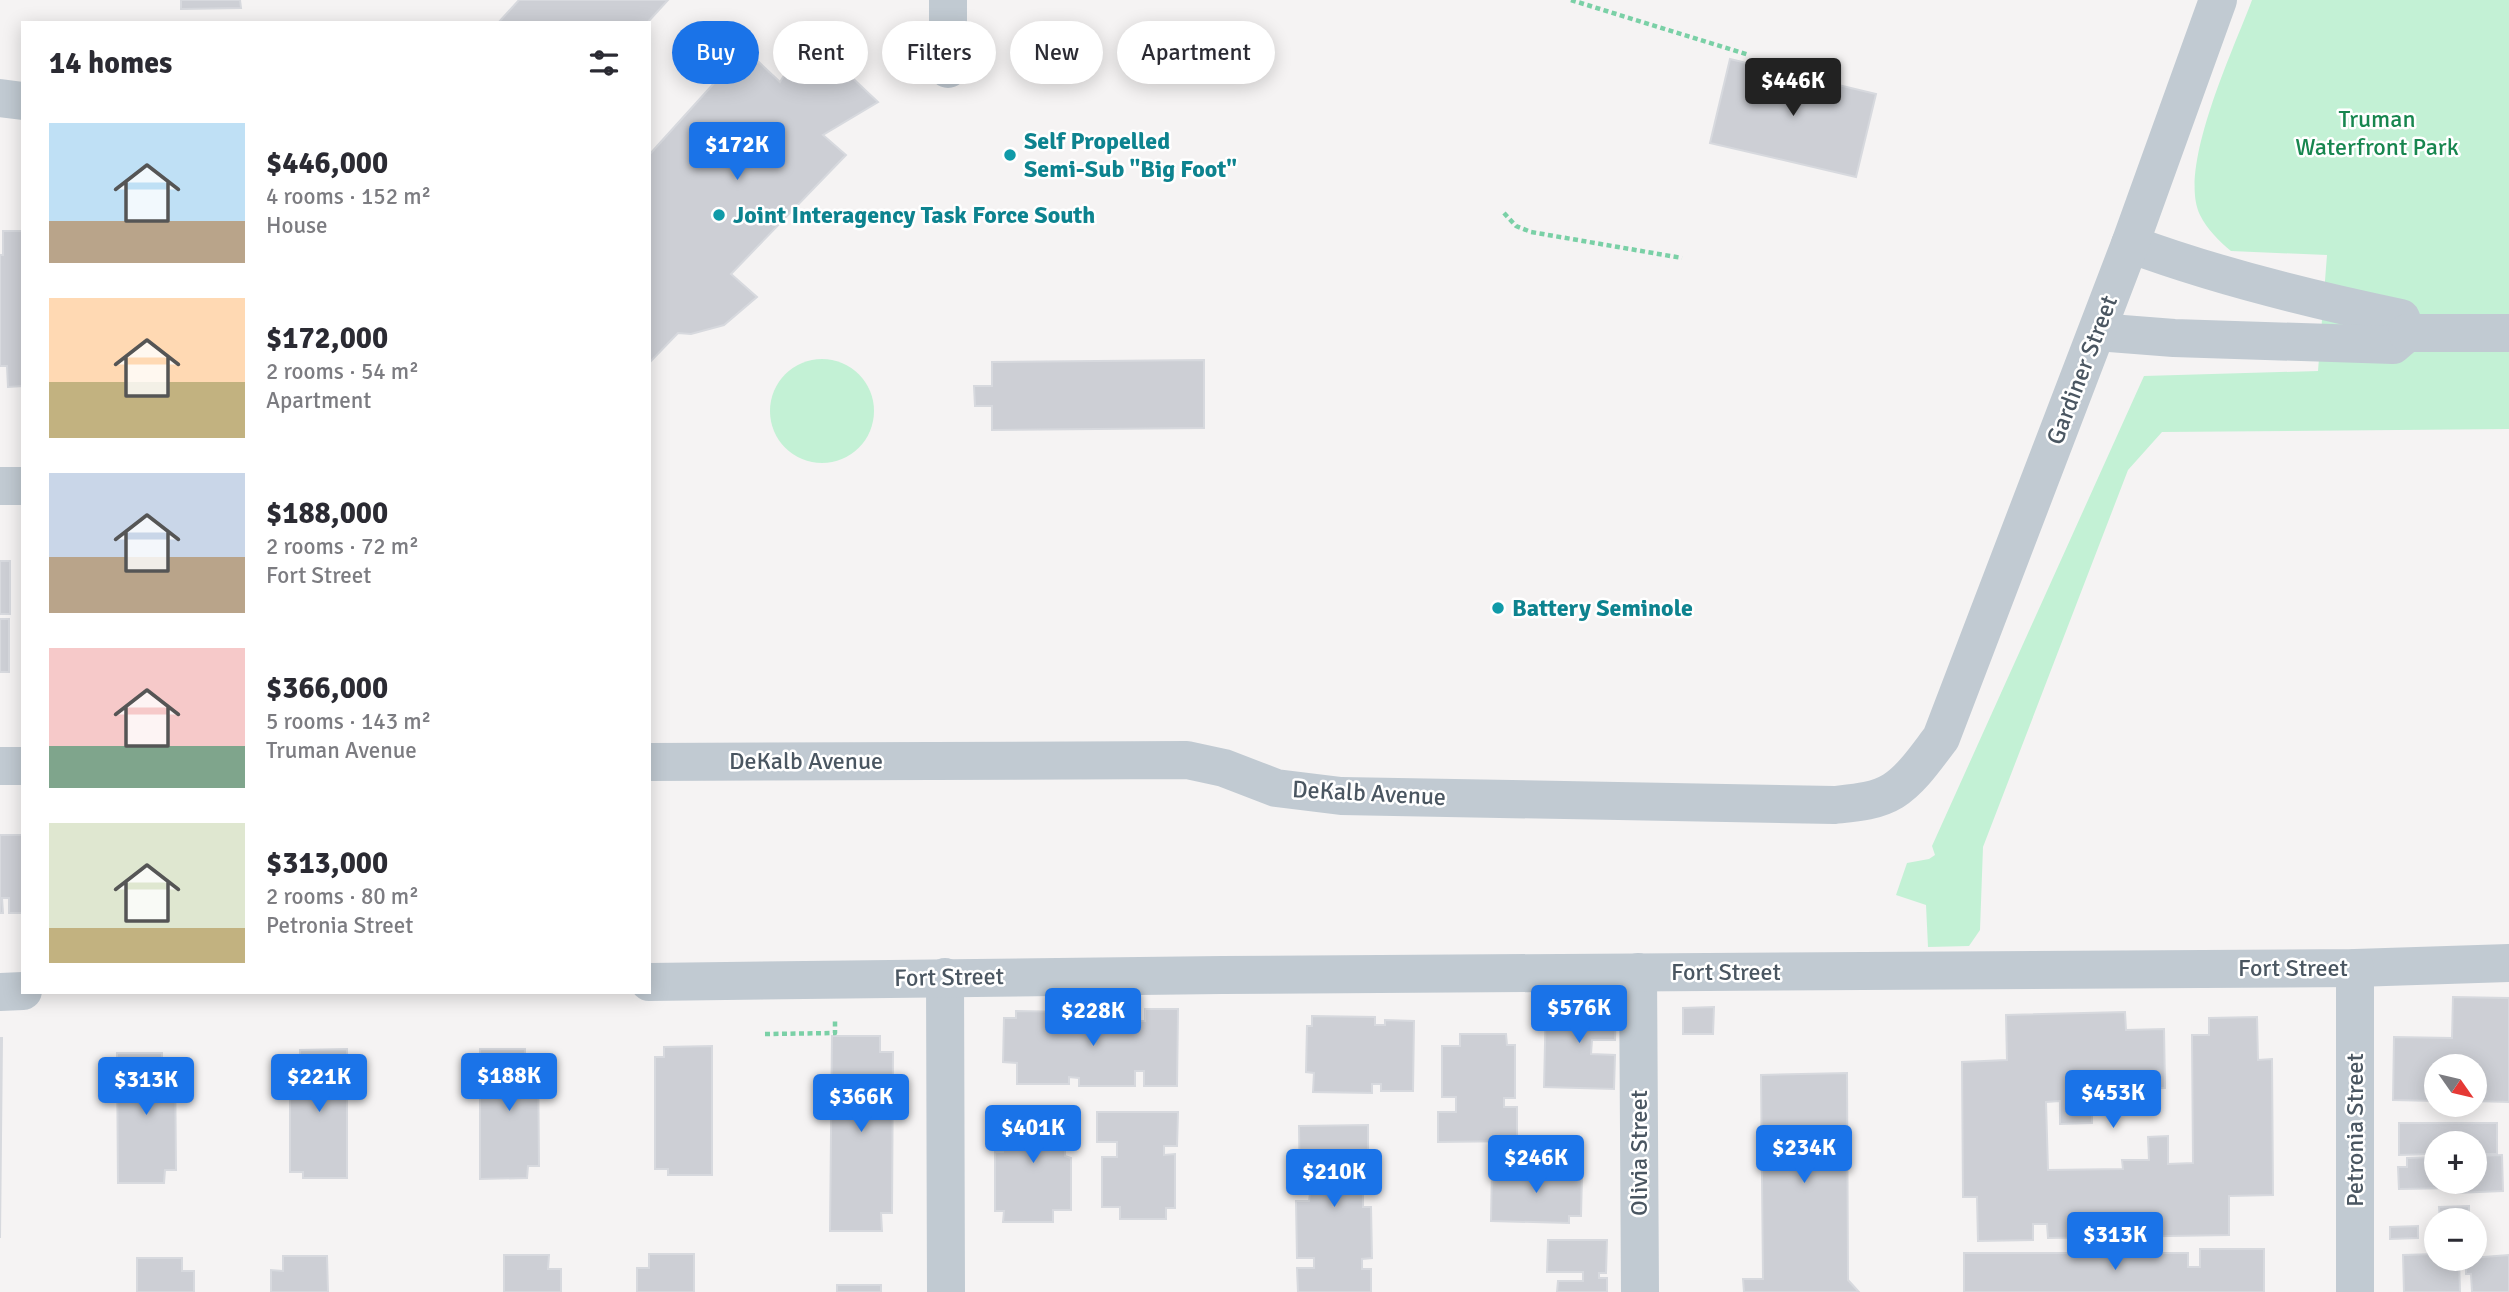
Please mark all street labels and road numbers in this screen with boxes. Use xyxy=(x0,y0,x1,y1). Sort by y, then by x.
street label: Gardiner Street xyxy=(2040,291,2124,449)
street label: DeKalb Avenue xyxy=(729,746,883,776)
street label: DeKalb Avenue xyxy=(1291,774,1447,812)
street label: Fort Street xyxy=(2238,953,2348,983)
street label: Fort Street xyxy=(1671,957,1781,987)
street label: Fort Street xyxy=(894,961,1004,993)
street label: Petronia Street xyxy=(2340,1053,2370,1207)
street label: Olivia Street xyxy=(1624,1090,1654,1216)

